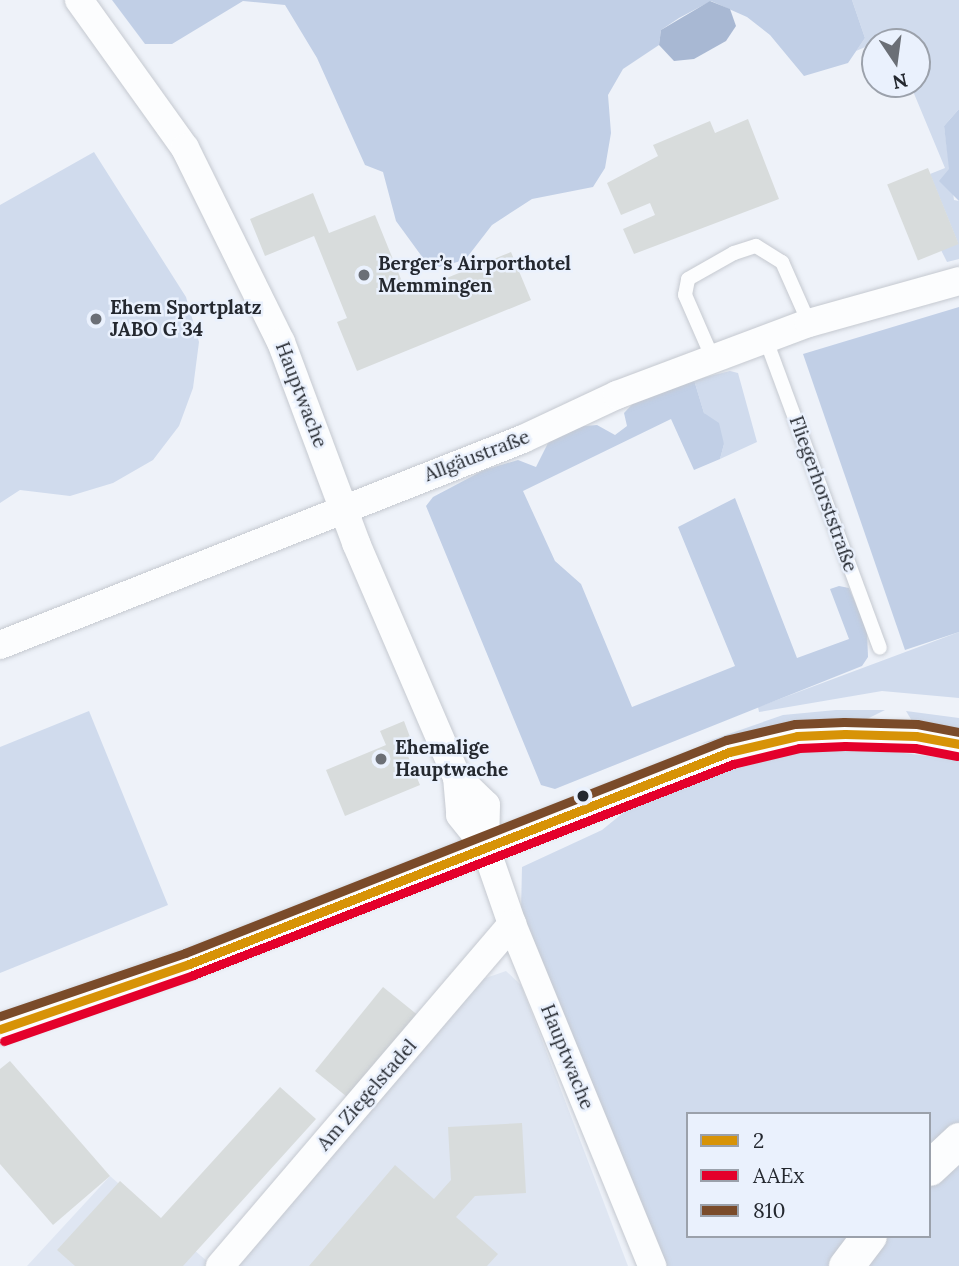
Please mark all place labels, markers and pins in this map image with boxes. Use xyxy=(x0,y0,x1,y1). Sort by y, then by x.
place label: Berger’s Airporthotel Memmingen xyxy=(378,253,571,297)
marker: Berger’s Airporthotel Memmingen xyxy=(356,267,372,283)
place label: Ehem Sportplatz JABO G 34 xyxy=(110,297,261,341)
marker: Ehem Sportplatz JABO G 34 xyxy=(88,311,104,327)
place label: Ehemalige Hauptwache xyxy=(395,737,508,781)
marker: Ehemalige Hauptwache xyxy=(373,751,389,767)
unlabelled marker xyxy=(576,789,590,803)

